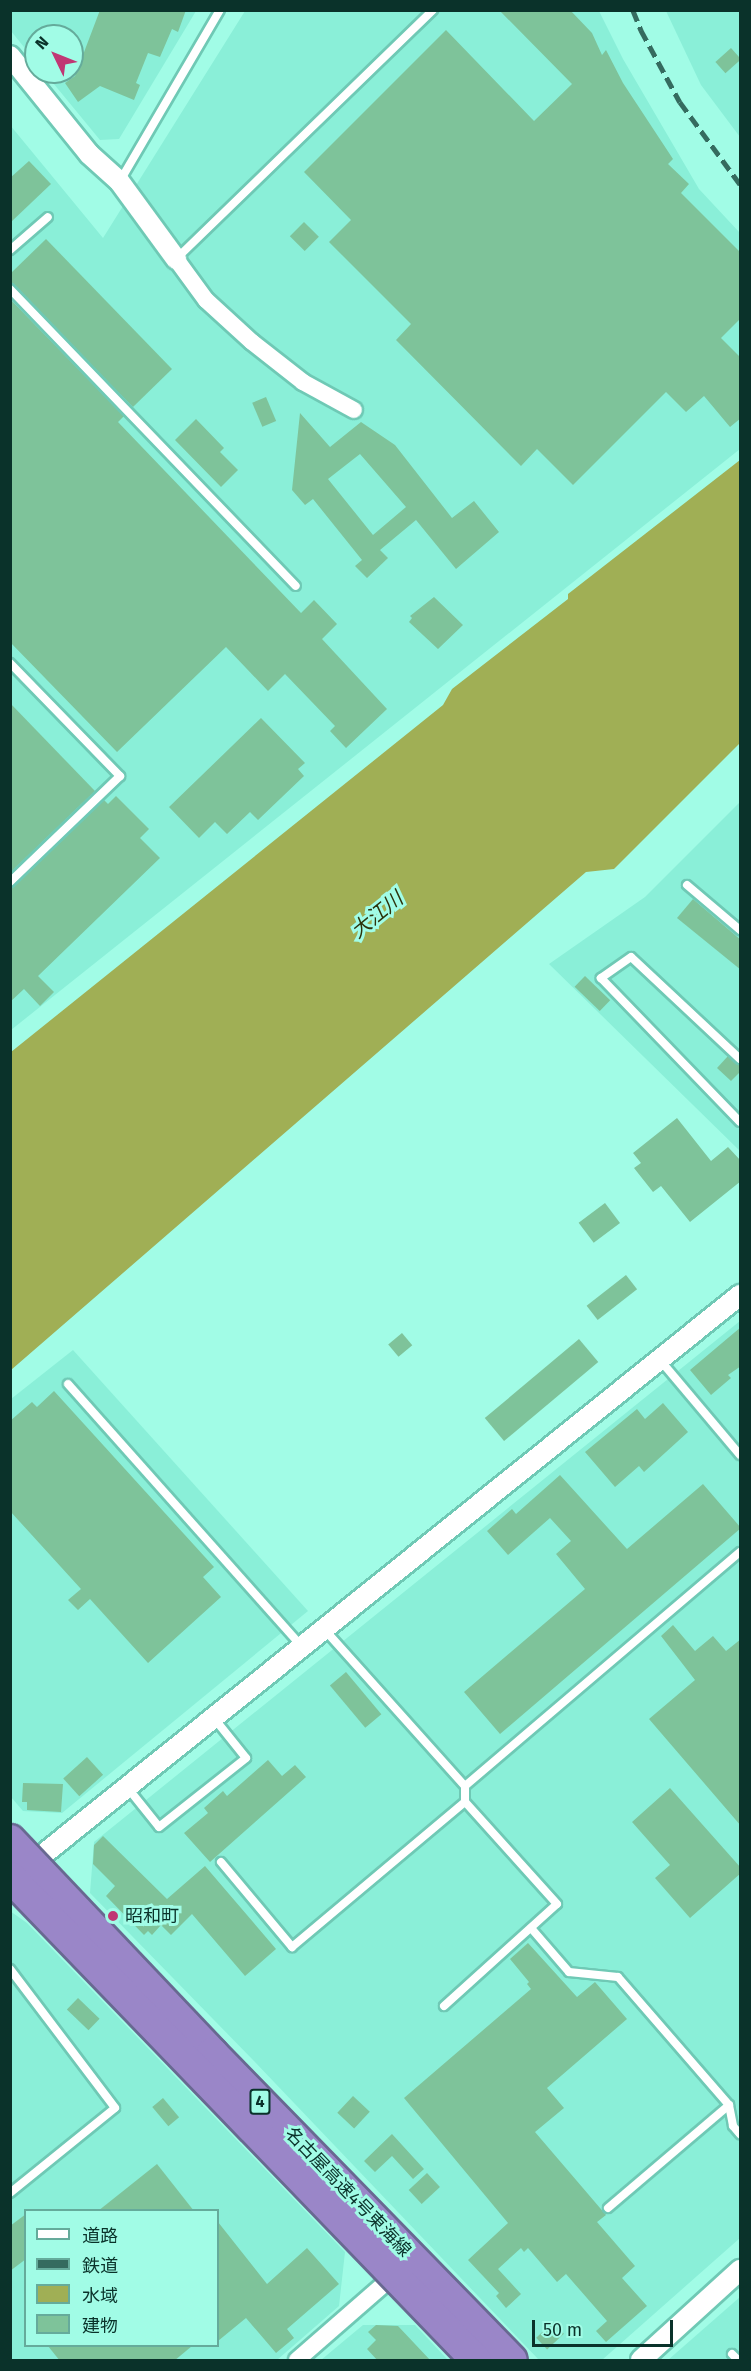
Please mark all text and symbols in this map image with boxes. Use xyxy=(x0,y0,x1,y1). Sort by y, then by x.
north arrow xyxy=(24,24,84,84)
text: N xyxy=(31,32,52,53)
water label: 大江川 xyxy=(346,887,408,943)
place label: 昭和町 xyxy=(125,1905,179,1927)
marker: 昭和町 xyxy=(106,1909,120,1923)
road number: 4 xyxy=(248,2089,272,2115)
street label: 名古屋高速4号東海線 xyxy=(281,2123,415,2261)
legend xyxy=(24,2209,219,2347)
text: 道路 xyxy=(82,2225,118,2247)
text: 鉄道 xyxy=(82,2255,118,2277)
text: 水域 xyxy=(82,2285,118,2307)
scale bar xyxy=(535,2308,676,2346)
text: 建物 xyxy=(82,2315,118,2337)
text: 50 m xyxy=(543,2319,582,2341)

